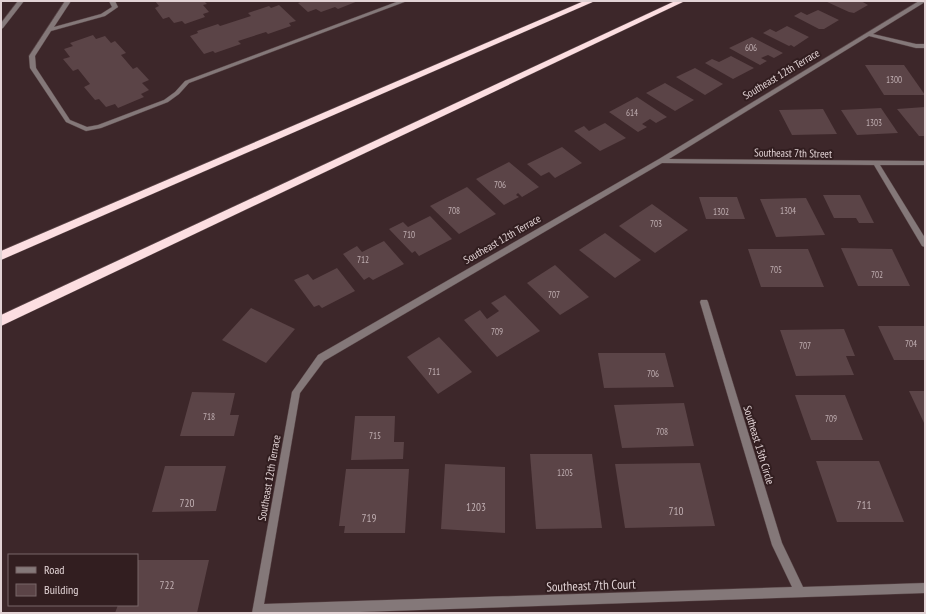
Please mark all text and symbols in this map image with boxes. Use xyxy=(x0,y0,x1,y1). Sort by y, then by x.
house number: 606 xyxy=(745,42,757,53)
street label: Southeast 12th Terrace xyxy=(740,45,822,102)
house number: 1300 xyxy=(886,74,902,85)
house number: 614 xyxy=(626,107,638,118)
house number: 1303 xyxy=(866,117,882,128)
street label: Southeast 7th Street xyxy=(754,145,832,161)
house number: 706 xyxy=(494,179,506,190)
house number: 708 xyxy=(448,205,460,216)
house number: 1304 xyxy=(780,205,796,216)
house number: 1302 xyxy=(713,206,729,217)
street label: Southeast 12th Terrace xyxy=(461,211,544,267)
house number: 703 xyxy=(650,218,662,229)
house number: 710 xyxy=(403,229,415,240)
house number: 712 xyxy=(357,254,369,265)
house number: 705 xyxy=(770,264,782,275)
house number: 702 xyxy=(871,269,883,280)
house number: 707 xyxy=(548,289,560,300)
house number: 709 xyxy=(491,326,503,337)
house number: 704 xyxy=(905,338,917,349)
house number: 707 xyxy=(799,340,811,351)
house number: 711 xyxy=(428,366,440,377)
house number: 706 xyxy=(647,368,659,379)
street label: Southeast 13th Circle xyxy=(740,404,778,487)
house number: 718 xyxy=(203,411,215,422)
house number: 709 xyxy=(825,413,837,424)
house number: 708 xyxy=(656,426,668,437)
house number: 715 xyxy=(369,430,381,441)
street label: Southeast 12th Terrace xyxy=(255,434,284,522)
house number: 1205 xyxy=(557,467,573,478)
house number: 720 xyxy=(180,496,194,510)
house number: 711 xyxy=(857,498,871,512)
house number: 1203 xyxy=(466,500,486,514)
house number: 710 xyxy=(669,504,683,518)
house number: 719 xyxy=(362,511,376,525)
legend xyxy=(8,554,138,606)
text: Road xyxy=(44,562,64,577)
street label: Southeast 7th Court xyxy=(546,575,636,596)
house number: 722 xyxy=(160,578,174,592)
text: Building xyxy=(44,582,79,597)

